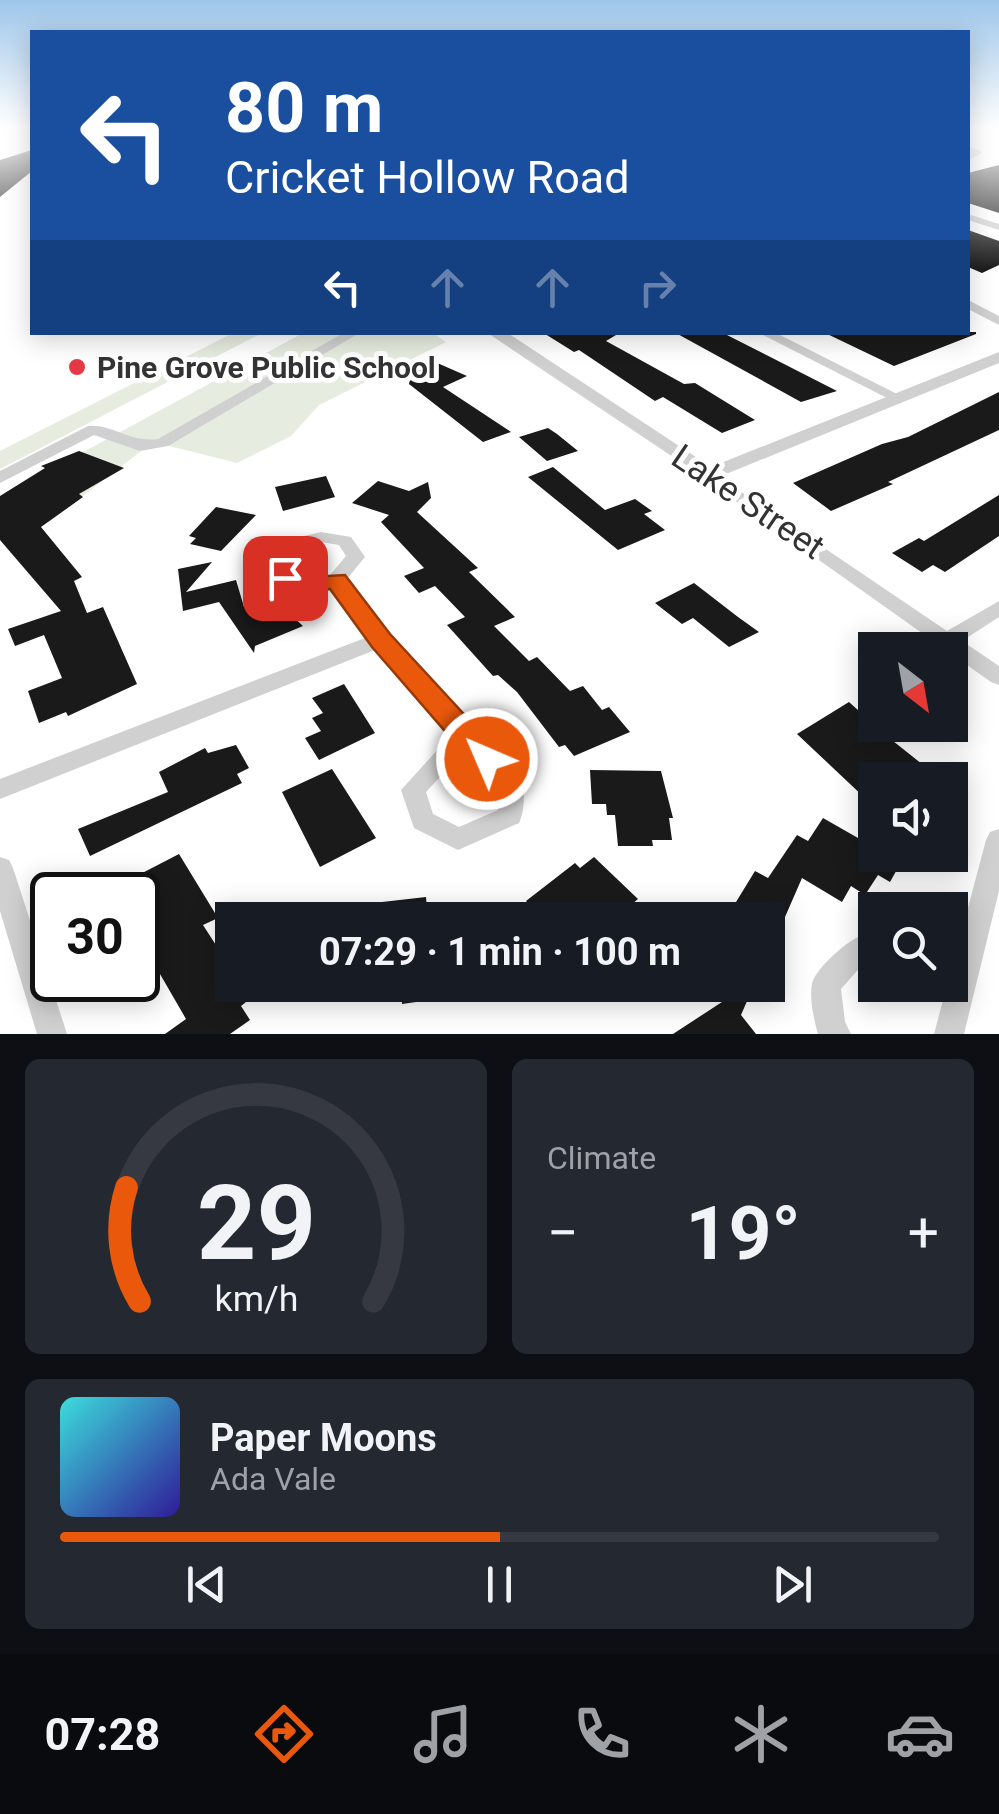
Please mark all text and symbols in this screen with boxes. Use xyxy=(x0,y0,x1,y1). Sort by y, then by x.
text: 80 m xyxy=(225,67,383,149)
icon: left xyxy=(60,70,190,200)
text: Cricket Hollow Road xyxy=(225,151,630,204)
icon: left xyxy=(315,260,370,315)
icon: ahead xyxy=(420,260,475,315)
icon: ahead xyxy=(525,260,580,315)
icon: right xyxy=(630,260,685,315)
place label: Pine Grove Public School xyxy=(97,350,436,385)
marker: Pine Grove Public School xyxy=(66,356,88,378)
street label: Lake Street xyxy=(664,436,832,568)
pin xyxy=(243,536,328,621)
icon: arrive xyxy=(258,551,313,606)
north arrow xyxy=(858,632,968,742)
map controls xyxy=(858,632,968,1002)
position arrow xyxy=(435,707,539,811)
button: sound xyxy=(858,762,968,872)
speed limit sign: 30 xyxy=(30,872,160,1002)
button: search xyxy=(858,892,968,1002)
text: 07:29 · 1 min · 100 m xyxy=(319,930,681,974)
text: Climate xyxy=(547,1139,656,1177)
text: 29 xyxy=(196,1163,316,1284)
text: 19° xyxy=(685,1189,801,1277)
text: − xyxy=(547,1201,578,1265)
text: + xyxy=(908,1201,939,1265)
text: km/h xyxy=(214,1278,298,1320)
text: Paper Moons xyxy=(210,1416,437,1460)
text: Ada Vale xyxy=(210,1460,336,1498)
icon: previous xyxy=(179,1557,234,1612)
icon: pause xyxy=(472,1557,527,1612)
icon: next xyxy=(765,1557,820,1612)
icon: directions xyxy=(249,1699,319,1769)
icon: music xyxy=(408,1699,478,1769)
icon: phone xyxy=(567,1699,637,1769)
icon: climate xyxy=(726,1699,796,1769)
icon: car xyxy=(885,1699,955,1769)
text: 07:28 xyxy=(44,1708,160,1761)

